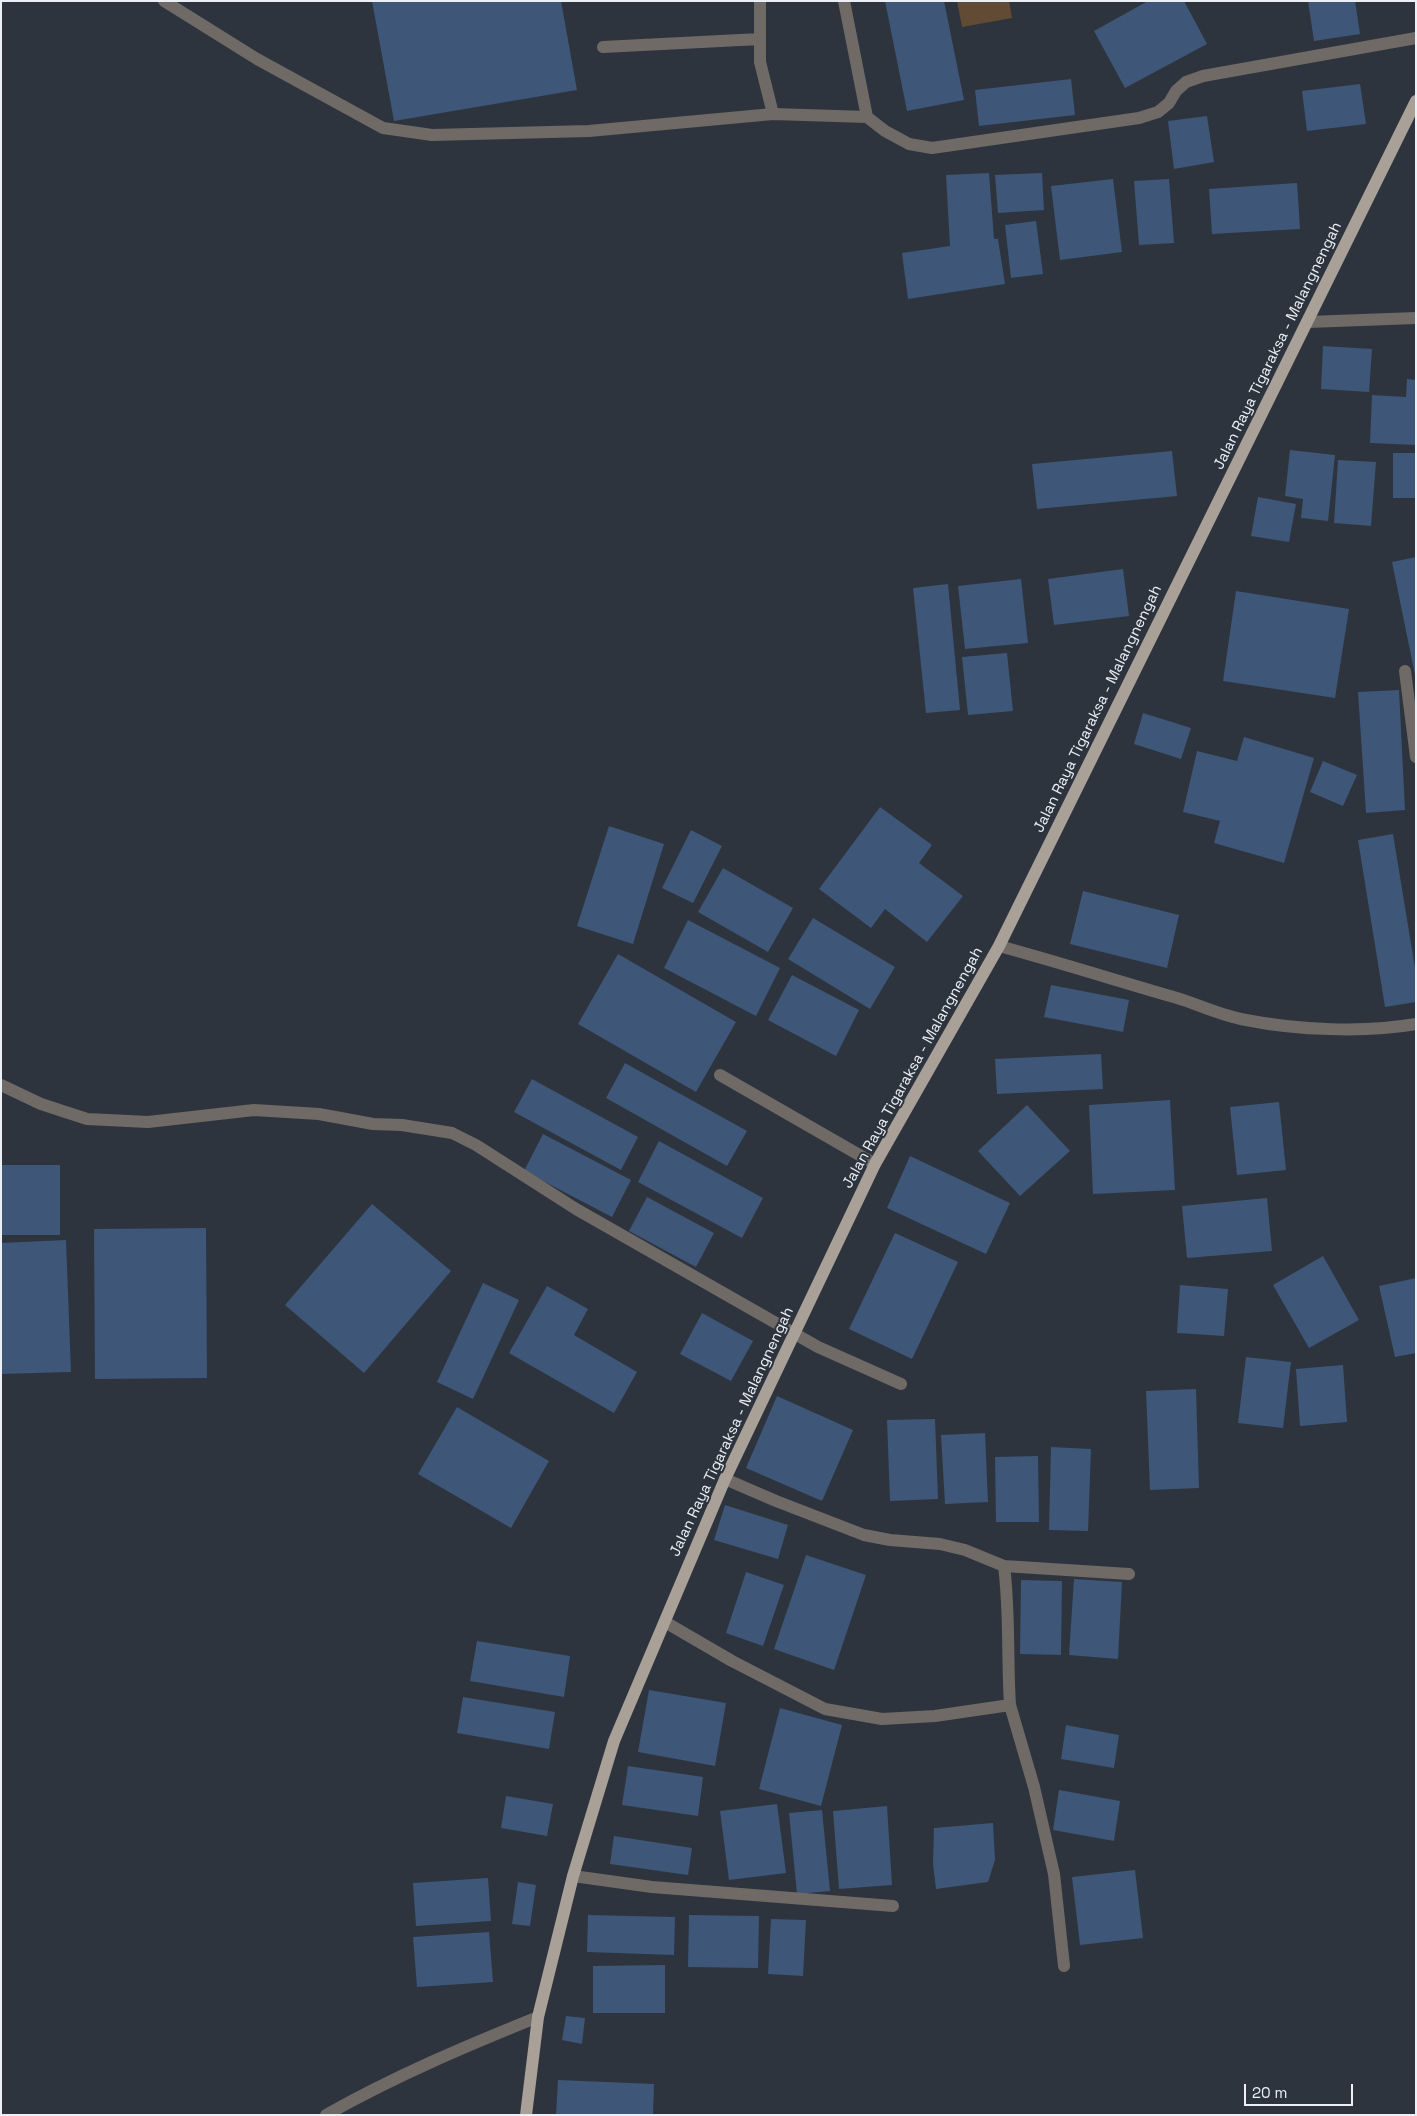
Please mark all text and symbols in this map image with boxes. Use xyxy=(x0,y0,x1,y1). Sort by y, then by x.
street label: Jalan Raya Tigaraksa - Malangnengah xyxy=(1210,219,1346,473)
street label: Jalan Raya Tigaraksa - Malangnengah xyxy=(1030,582,1166,836)
street label: Jalan Raya Tigaraksa - Malangnengah xyxy=(839,944,987,1192)
street label: Jalan Raya Tigaraksa - Malangnengah xyxy=(666,1304,798,1560)
scale bar xyxy=(1247,2074,1356,2106)
text: 20 m xyxy=(1252,2083,1287,2102)

